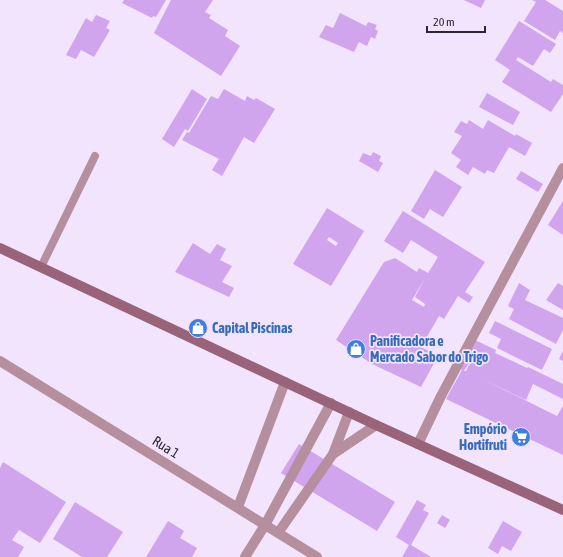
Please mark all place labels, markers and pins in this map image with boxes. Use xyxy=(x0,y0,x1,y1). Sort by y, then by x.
shop icon: Capital Piscinas xyxy=(187,317,209,339)
place label: Capital Piscinas xyxy=(212,320,292,336)
place label: Panificadora e Mercado Sabor do Trigo xyxy=(370,333,489,365)
shop icon: Panificadora e Mercado Sabor do Trigo xyxy=(345,338,367,360)
place label: Empório Hortifruti xyxy=(459,421,507,453)
supermarket icon: Empório Hortifruti xyxy=(510,426,532,448)

